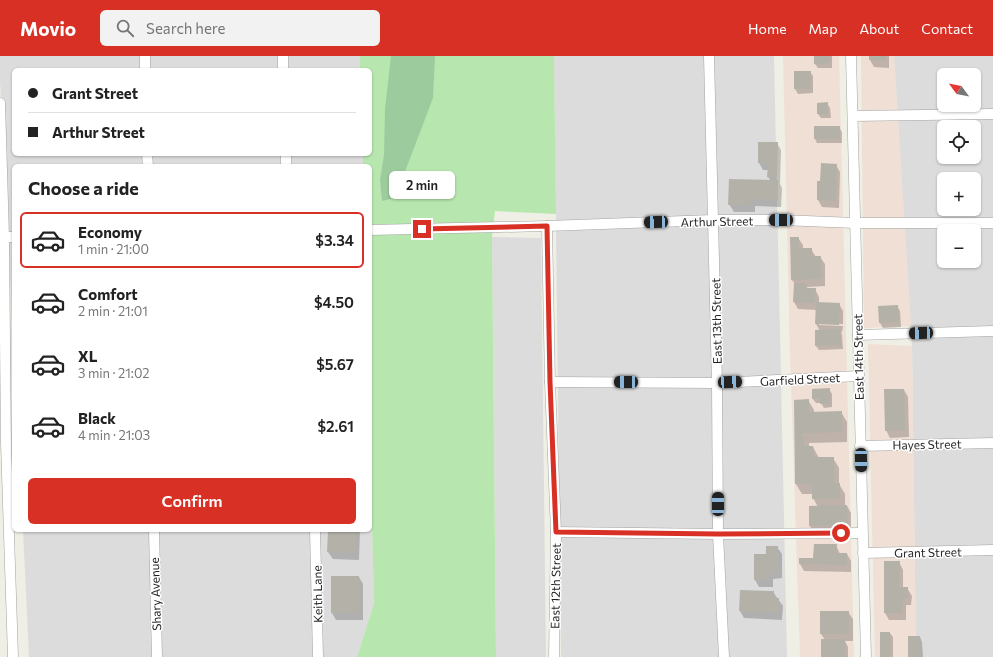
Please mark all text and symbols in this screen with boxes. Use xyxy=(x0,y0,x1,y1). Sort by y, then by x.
search box xyxy=(100,10,380,46)
text: Movio xyxy=(20,17,76,40)
icon: search xyxy=(114,17,136,39)
text: Search here xyxy=(146,19,225,37)
text: Home xyxy=(748,20,787,37)
text: Map xyxy=(809,20,837,37)
text: About xyxy=(859,20,899,37)
text: Contact xyxy=(921,20,973,37)
north arrow xyxy=(937,68,981,112)
map controls xyxy=(937,68,981,268)
text: Grant Street xyxy=(52,84,138,102)
button: locate xyxy=(937,120,981,164)
text: Arthur Street xyxy=(52,123,145,141)
callout: 2 min xyxy=(389,171,455,199)
button: + xyxy=(937,172,981,216)
text: Choose a ride xyxy=(28,177,139,199)
text: 2 min xyxy=(406,177,438,193)
street label: Arthur Street xyxy=(681,213,753,229)
car xyxy=(769,214,793,226)
car xyxy=(644,216,668,228)
route end xyxy=(413,220,431,238)
icon: car xyxy=(30,222,66,258)
text: Economy xyxy=(78,223,142,241)
button: − xyxy=(937,224,981,268)
text: $3.34 xyxy=(315,231,354,249)
text: 1 min · 21:00 xyxy=(78,241,149,257)
street label: East 13th Street xyxy=(708,278,724,364)
icon: car xyxy=(30,284,66,320)
text: Comfort xyxy=(78,285,138,303)
text: $4.50 xyxy=(314,293,354,311)
text: 2 min · 21:01 xyxy=(78,303,148,319)
street label: East 14th Street xyxy=(850,314,866,400)
car xyxy=(909,327,933,339)
icon: car xyxy=(30,346,66,382)
text: XL xyxy=(78,347,97,365)
text: $5.67 xyxy=(316,355,354,373)
text: 3 min · 21:02 xyxy=(78,365,150,381)
street label: Garfield Street xyxy=(760,370,840,388)
car xyxy=(718,375,742,389)
car xyxy=(614,376,638,388)
icon: car xyxy=(30,408,66,444)
text: Black xyxy=(78,409,116,427)
text: $2.61 xyxy=(318,417,354,435)
text: 4 min · 21:03 xyxy=(78,427,150,443)
street label: Hayes Street xyxy=(892,436,962,452)
car xyxy=(855,448,867,472)
button: Confirm xyxy=(28,478,356,524)
car xyxy=(712,492,724,516)
route start xyxy=(832,524,850,542)
street label: East 12th Street xyxy=(547,543,563,629)
street label: Grant Street xyxy=(894,544,962,560)
street label: Shary Avenue xyxy=(147,557,163,631)
street label: Keith Lane xyxy=(309,565,325,623)

